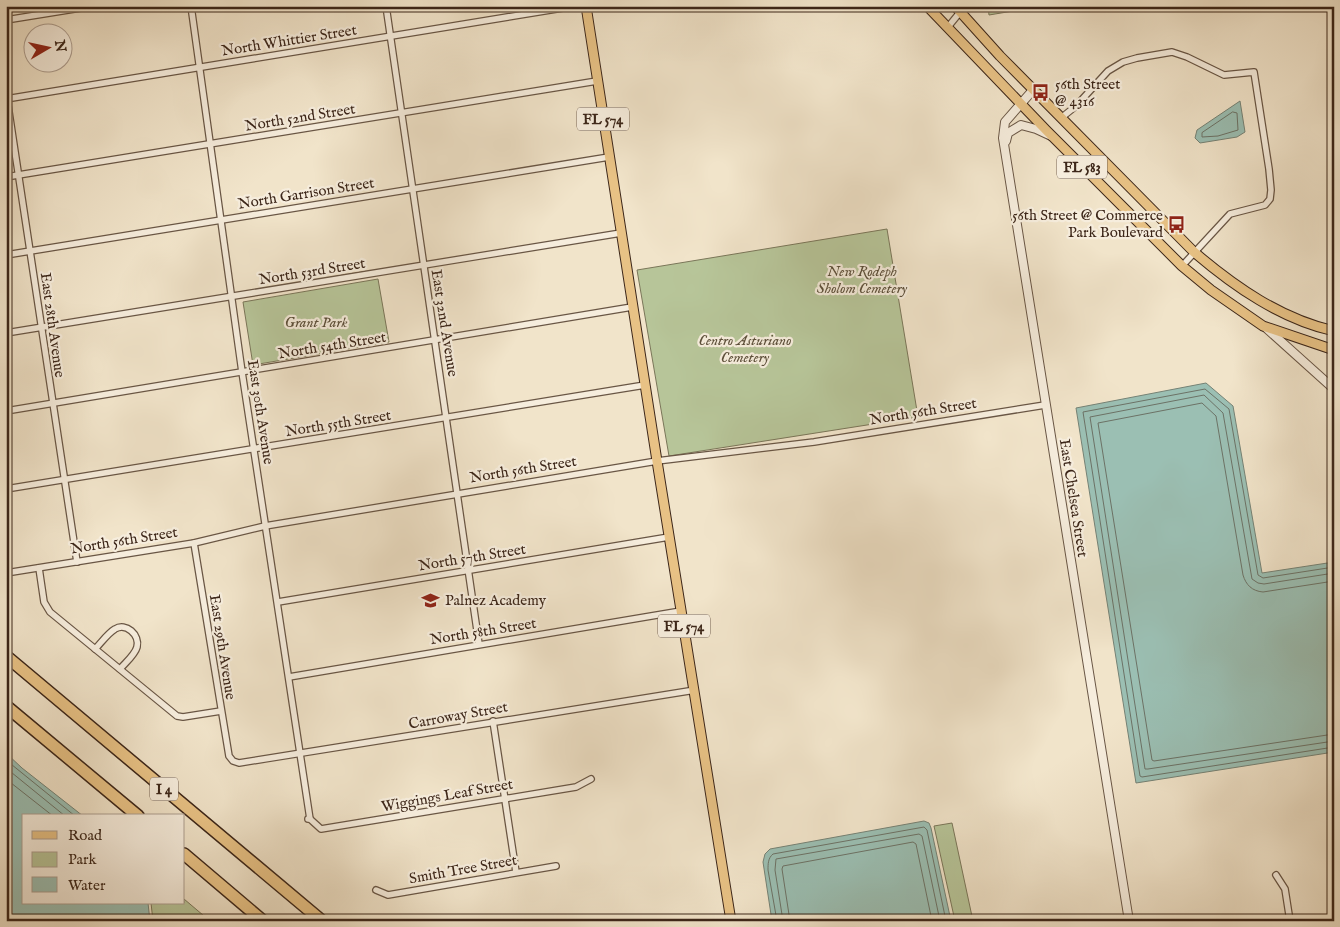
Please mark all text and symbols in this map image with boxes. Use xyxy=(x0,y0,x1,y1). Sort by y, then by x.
street label: North Whittier Street xyxy=(220,20,358,61)
north arrow xyxy=(22,22,72,72)
text: N xyxy=(50,38,70,54)
place label: 56th Street @ 4316 xyxy=(1055,75,1120,111)
bus stop icon: 56th Street @ 4316 xyxy=(1031,83,1051,103)
street label: North 52nd Street xyxy=(244,99,357,136)
road number: FL 574 xyxy=(577,108,629,130)
road number: FL 583 xyxy=(1057,156,1107,178)
street label: North Garrison Street xyxy=(237,173,376,214)
place label: 56th Street @ Commerce Park Boulevard xyxy=(1012,206,1164,242)
bus stop icon: 56th Street @ Commerce Park Boulevard xyxy=(1167,214,1187,234)
street label: North 53rd Street xyxy=(257,254,367,289)
park label: New Rodeph Sholom Cemetery xyxy=(817,262,908,298)
street label: East 32nd Avenue xyxy=(427,268,462,378)
street label: East 28th Avenue xyxy=(36,271,69,379)
park label: Grant Park xyxy=(285,313,347,332)
street label: North 54th Street xyxy=(277,328,387,363)
park label: Centro Asturiano Cemetery xyxy=(698,331,792,367)
street label: East 30th Avenue xyxy=(243,358,278,466)
street label: North 56th Street xyxy=(868,394,978,429)
street label: North 55th Street xyxy=(284,406,392,441)
street label: East Chelsea Street xyxy=(1055,438,1092,559)
street label: North 56th Street xyxy=(468,452,578,487)
street label: North 56th Street xyxy=(69,523,179,558)
street label: North 57th Street xyxy=(417,540,527,575)
school or university icon: Palnez Academy xyxy=(421,590,441,610)
place label: Palnez Academy xyxy=(445,591,547,610)
street label: East 29th Avenue xyxy=(205,593,240,701)
street label: North 58th Street xyxy=(429,614,538,649)
road number: FL 574 xyxy=(658,614,710,638)
street label: Carroway Street xyxy=(407,697,509,734)
street label: Wiggings Leaf Street xyxy=(380,775,514,816)
road number: I 4 xyxy=(150,778,178,801)
legend xyxy=(22,814,185,904)
text: Road xyxy=(68,826,103,845)
text: Park xyxy=(68,850,98,869)
street label: Smith Tree Street xyxy=(408,851,519,888)
text: Water xyxy=(68,876,106,895)

